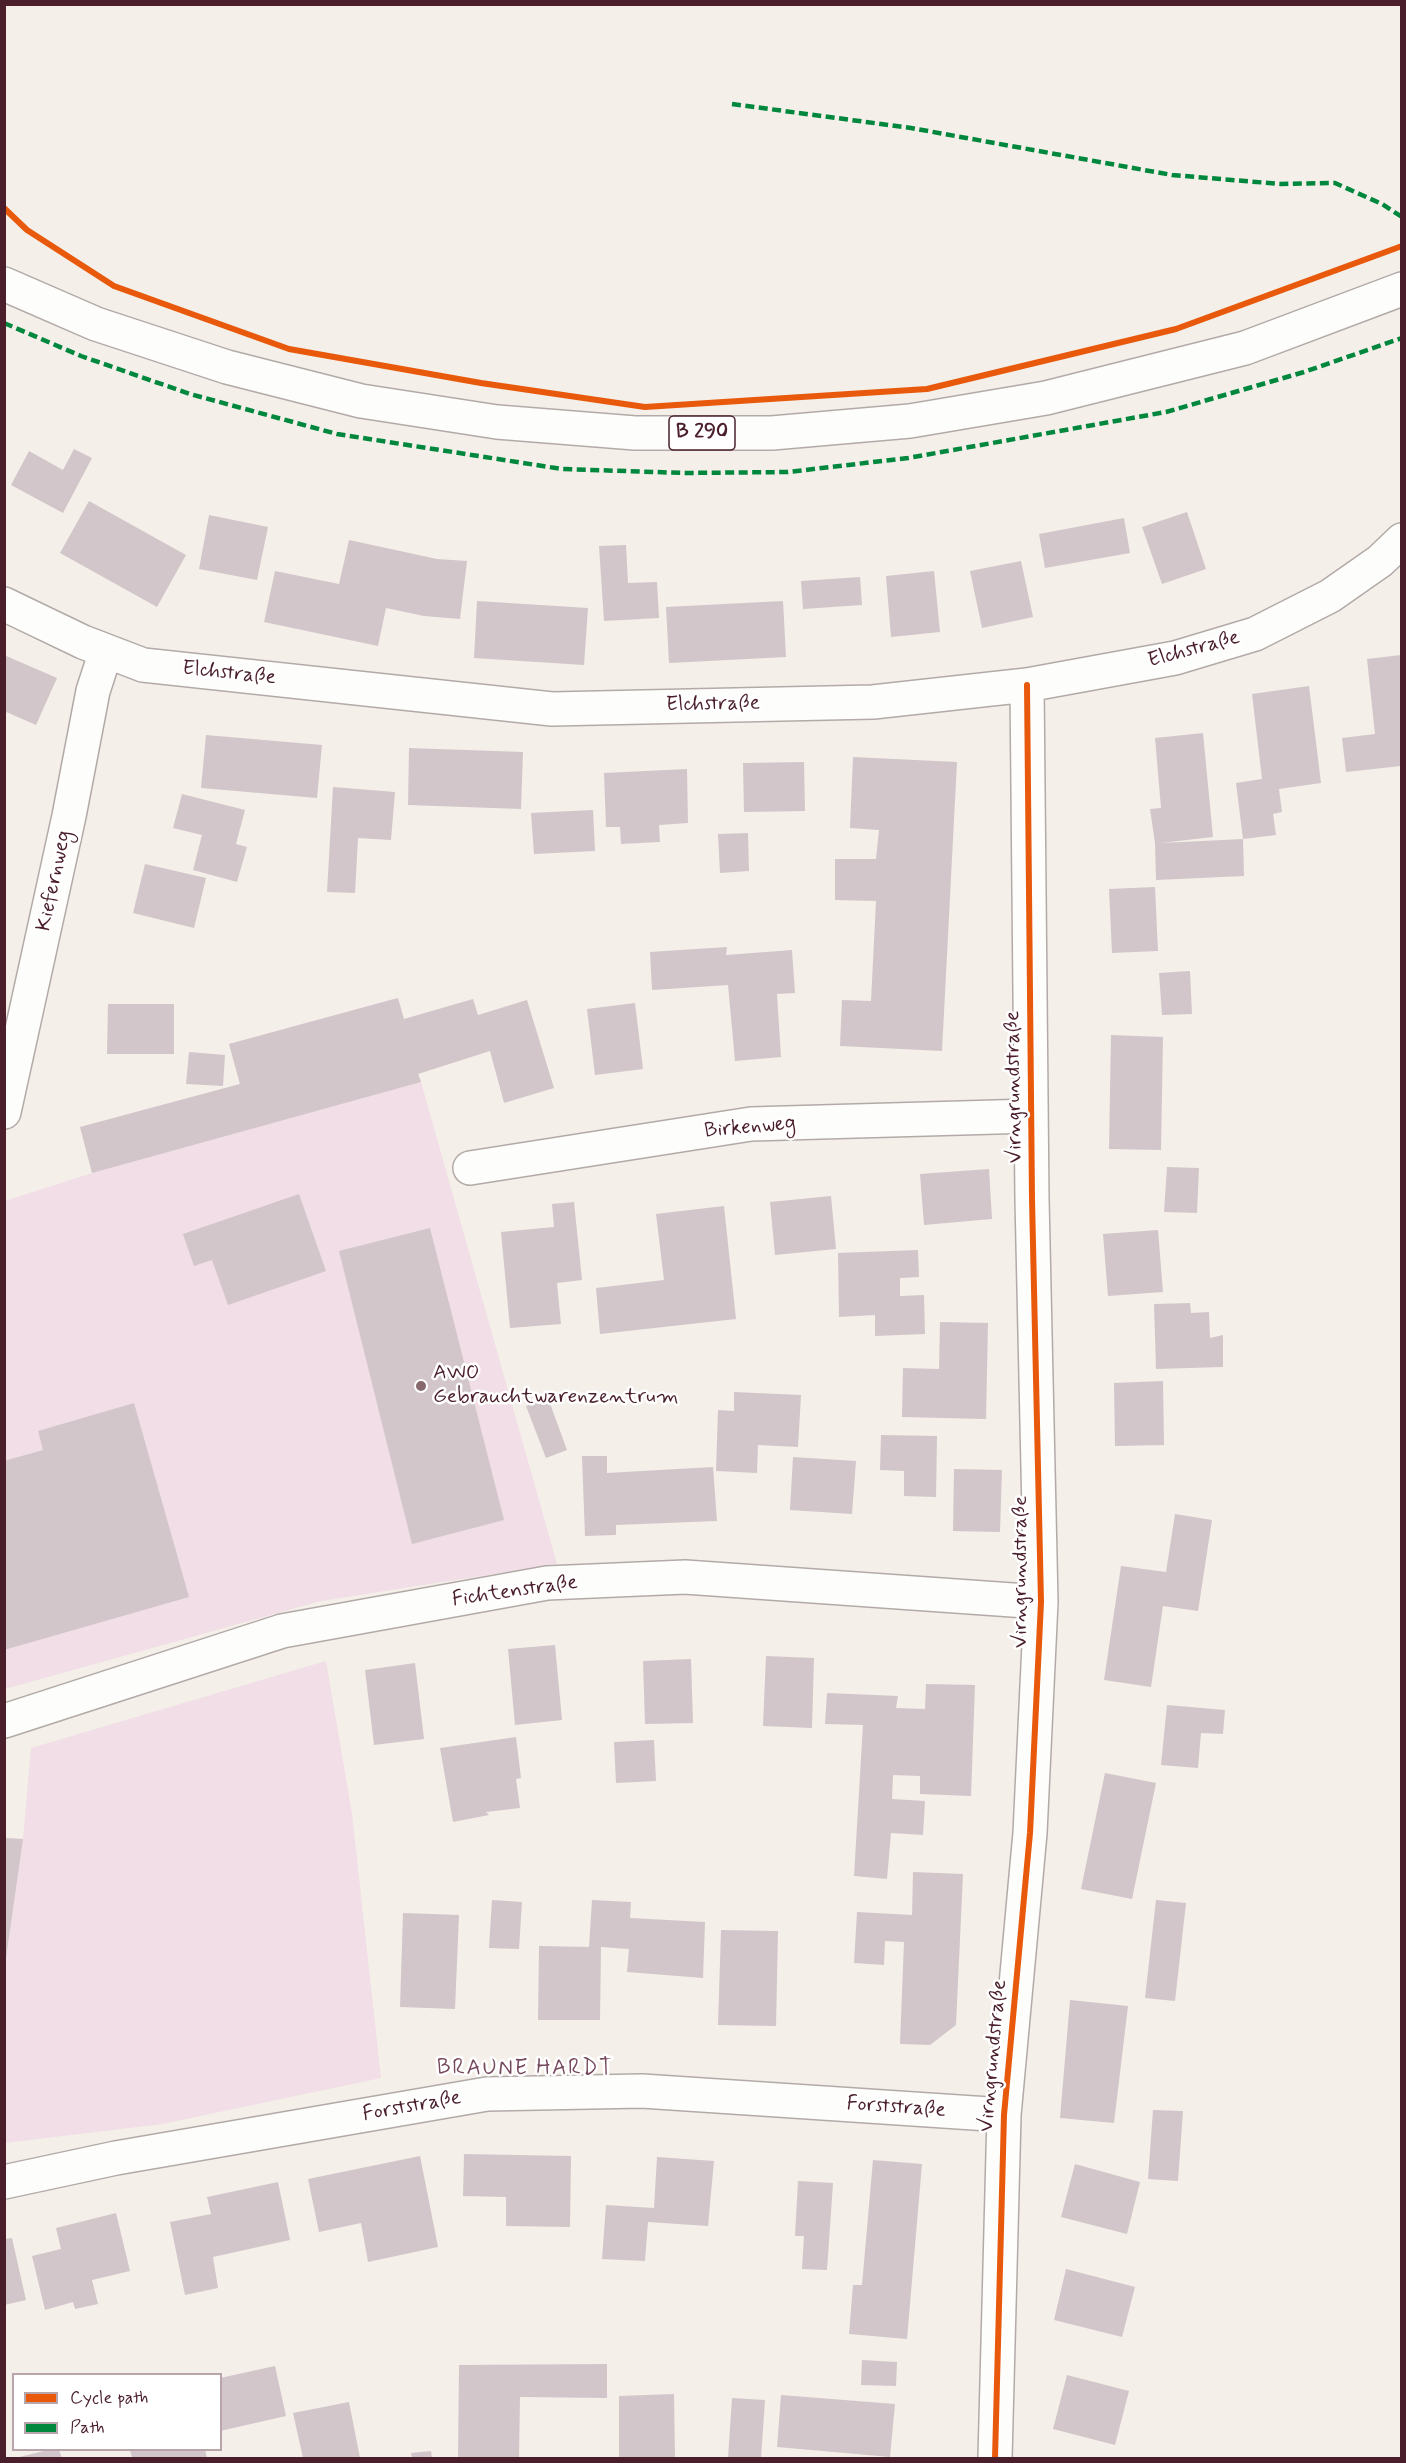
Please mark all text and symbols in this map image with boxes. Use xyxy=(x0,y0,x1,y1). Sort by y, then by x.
road number: B 290 xyxy=(669,416,735,450)
street label: Elchstraße xyxy=(1145,626,1243,674)
street label: Elchstraße xyxy=(181,657,277,691)
street label: Elchstraße xyxy=(666,692,760,718)
street label: Kiefernweg xyxy=(32,828,78,934)
street label: Virngrundstraße xyxy=(1001,1010,1029,1164)
street label: Birkenweg xyxy=(703,1111,797,1145)
place label: AWO Gebrauchtwarenzentrum xyxy=(433,1361,678,1411)
marker: AWO Gebrauchtwarenzentrum xyxy=(414,1379,428,1393)
street label: Virngrundstraße xyxy=(1009,1496,1035,1648)
street label: Fichtenstraße xyxy=(451,1571,579,1613)
street label: Virngrundstraße xyxy=(975,1979,1013,2133)
district label: BRAUNE HARDT xyxy=(437,2056,613,2082)
street label: Forststraße xyxy=(361,2086,463,2128)
street label: Forststraße xyxy=(846,2092,946,2124)
legend xyxy=(12,2373,222,2451)
text: Cycle path xyxy=(70,2386,148,2410)
text: Path xyxy=(70,2416,105,2440)

